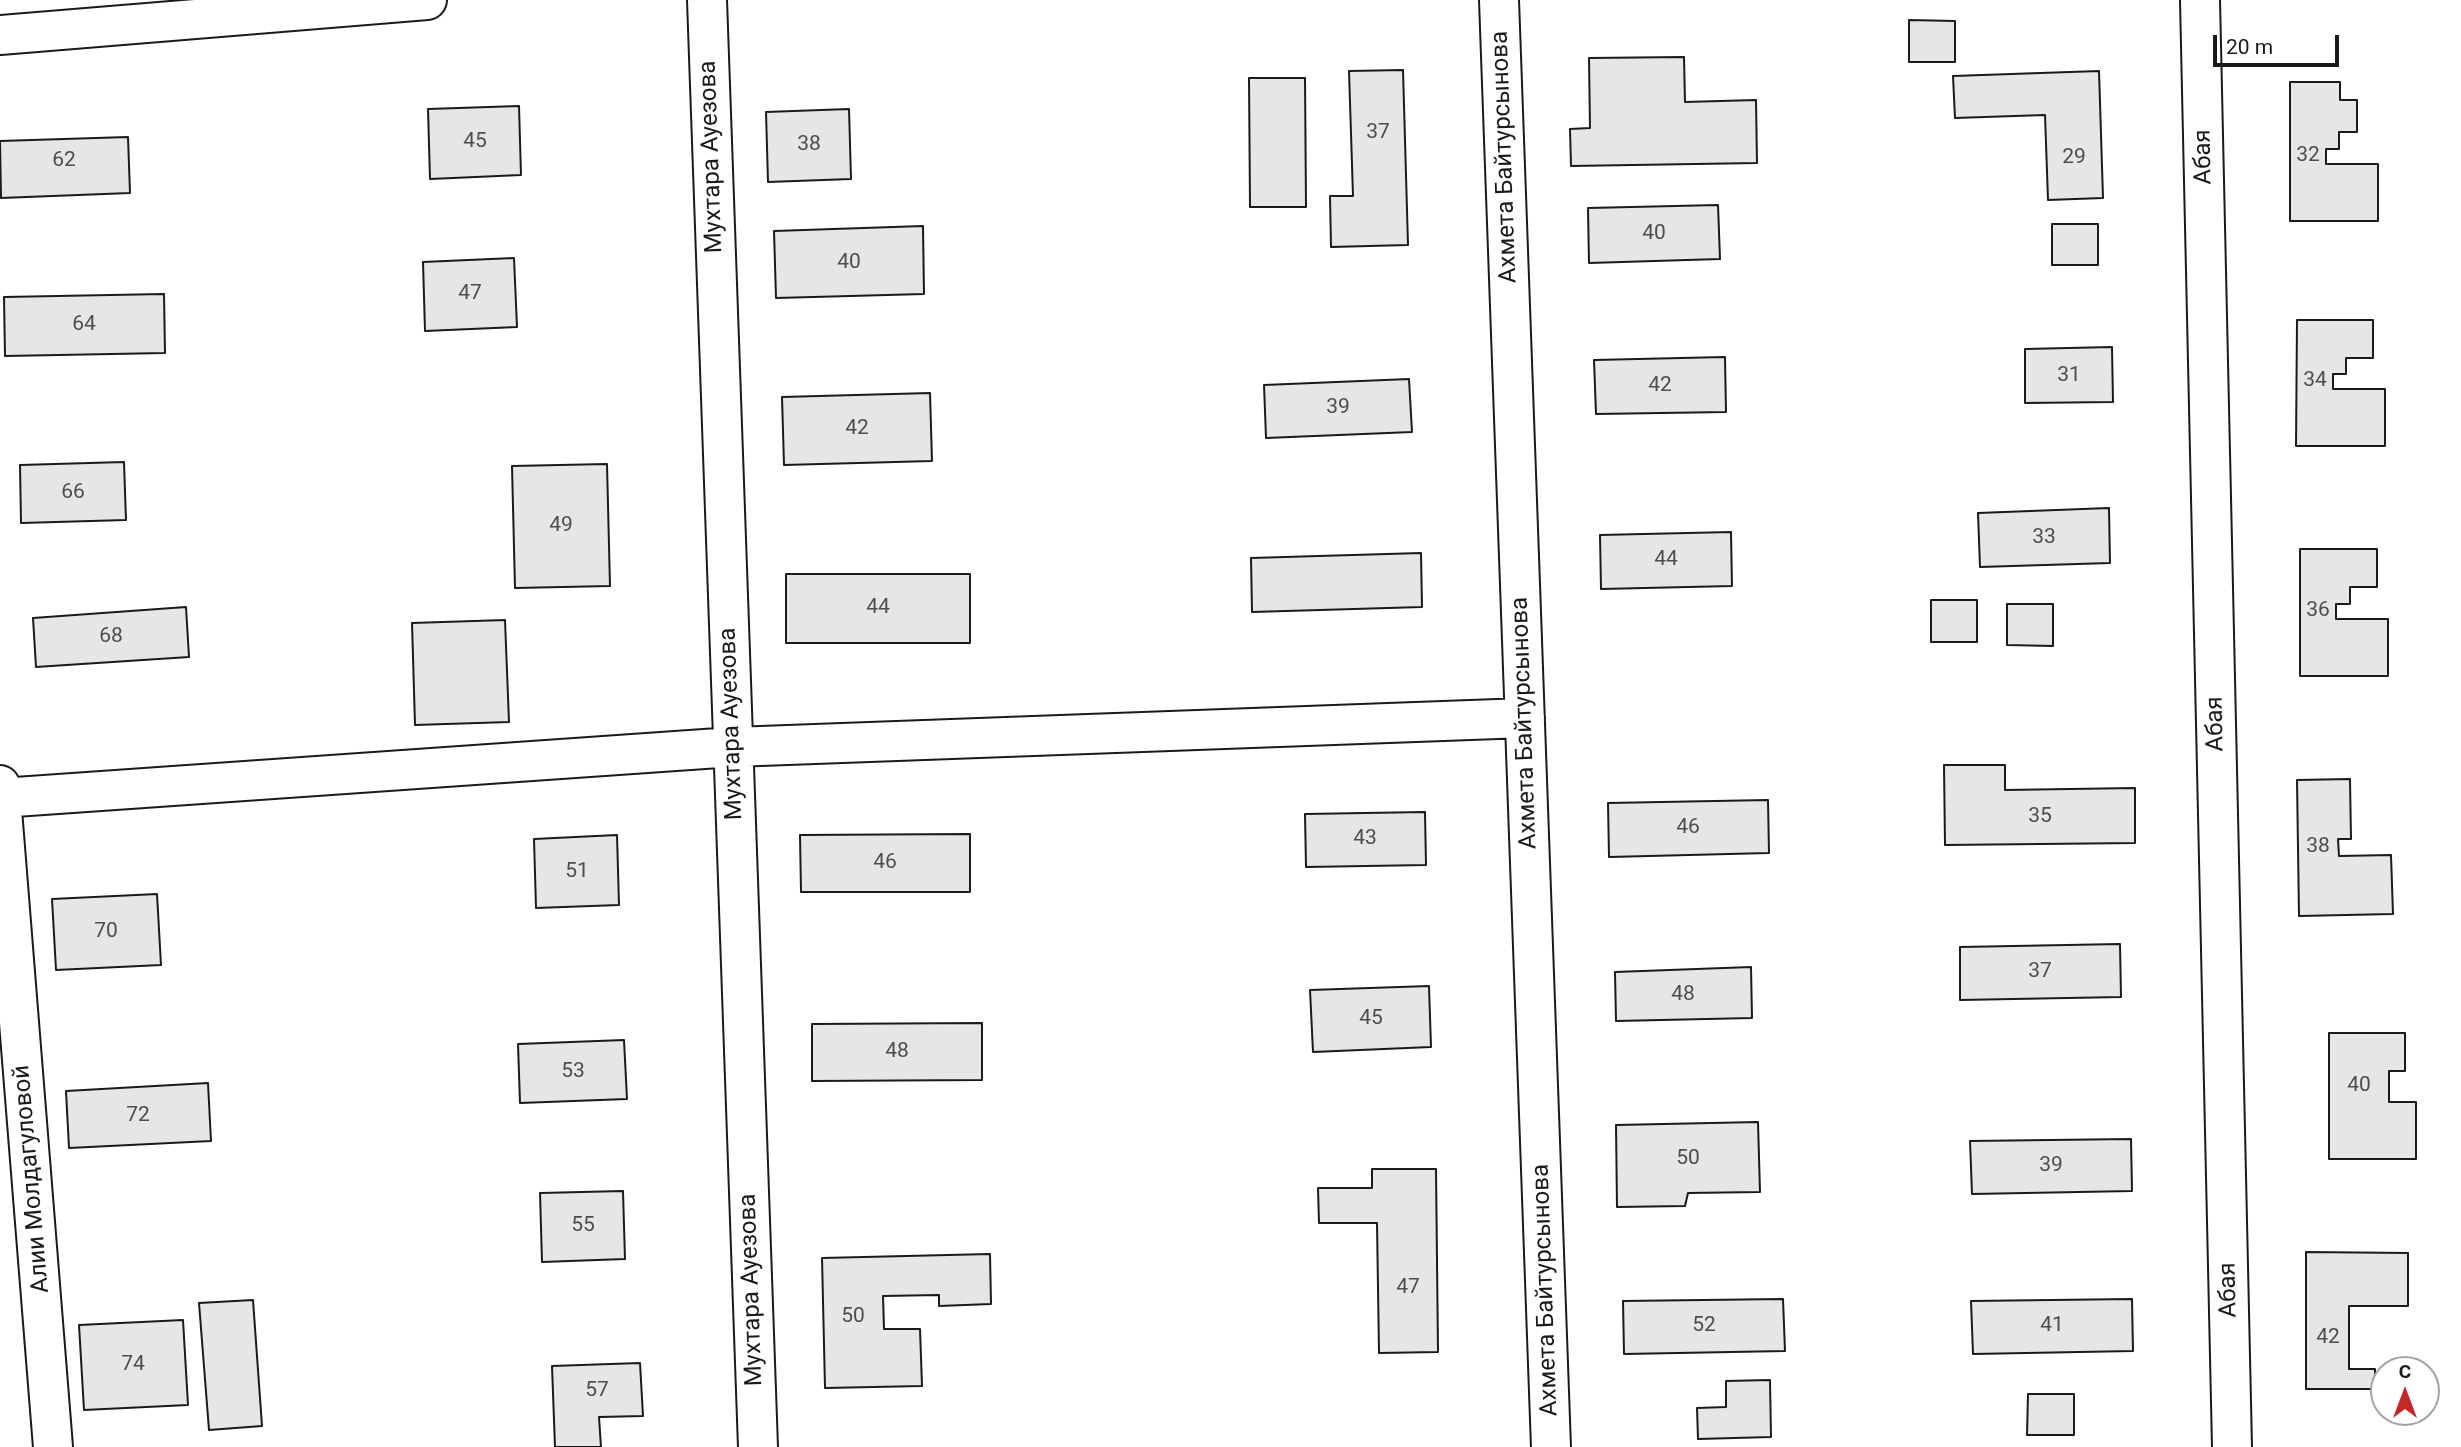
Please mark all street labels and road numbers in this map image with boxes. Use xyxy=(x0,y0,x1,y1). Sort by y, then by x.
street label: Ахмета Байтурсынова xyxy=(1486,30,1524,284)
street label: Мухтара Ауезова xyxy=(694,60,730,254)
street label: Абая xyxy=(2189,129,2219,185)
street label: Ахмета Байтурсынова xyxy=(1506,596,1544,850)
street label: Мухтара Ауезова xyxy=(714,627,750,821)
street label: Абая xyxy=(2201,696,2231,752)
street label: Алии Молдагуловой xyxy=(8,1064,56,1294)
street label: Ахмета Байтурсынова xyxy=(1527,1163,1565,1417)
street label: Мухтара Ауезова xyxy=(734,1193,770,1387)
street label: Абая xyxy=(2214,1262,2244,1318)

